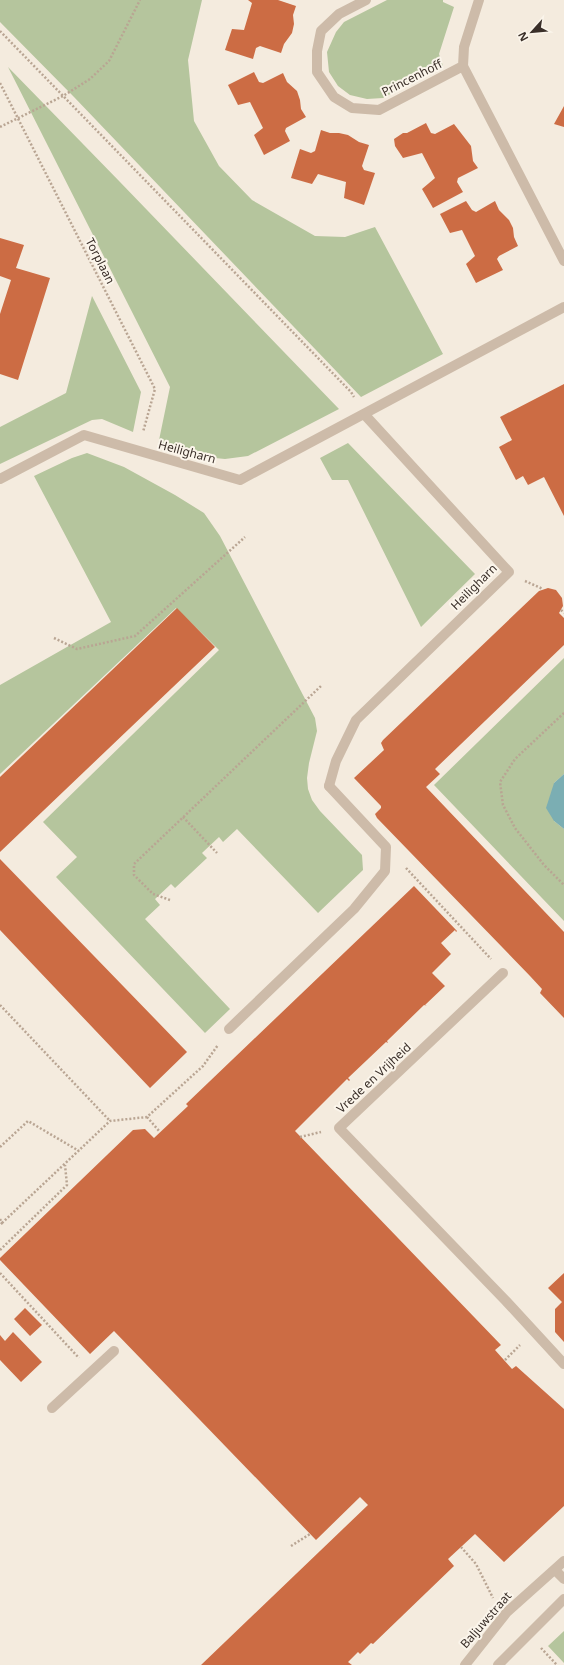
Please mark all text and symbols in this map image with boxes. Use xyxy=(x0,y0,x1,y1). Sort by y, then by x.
north arrow xyxy=(512,12,552,52)
text: N xyxy=(514,29,531,44)
street label: Princenhoff xyxy=(379,55,446,100)
street label: Torplaan xyxy=(82,235,119,287)
street label: Heiligharn xyxy=(157,436,218,467)
street label: Heiligharn xyxy=(447,560,500,613)
street label: Vrede en Vrijheid xyxy=(333,1039,415,1117)
street label: Baljuwstraat xyxy=(456,1587,515,1652)

